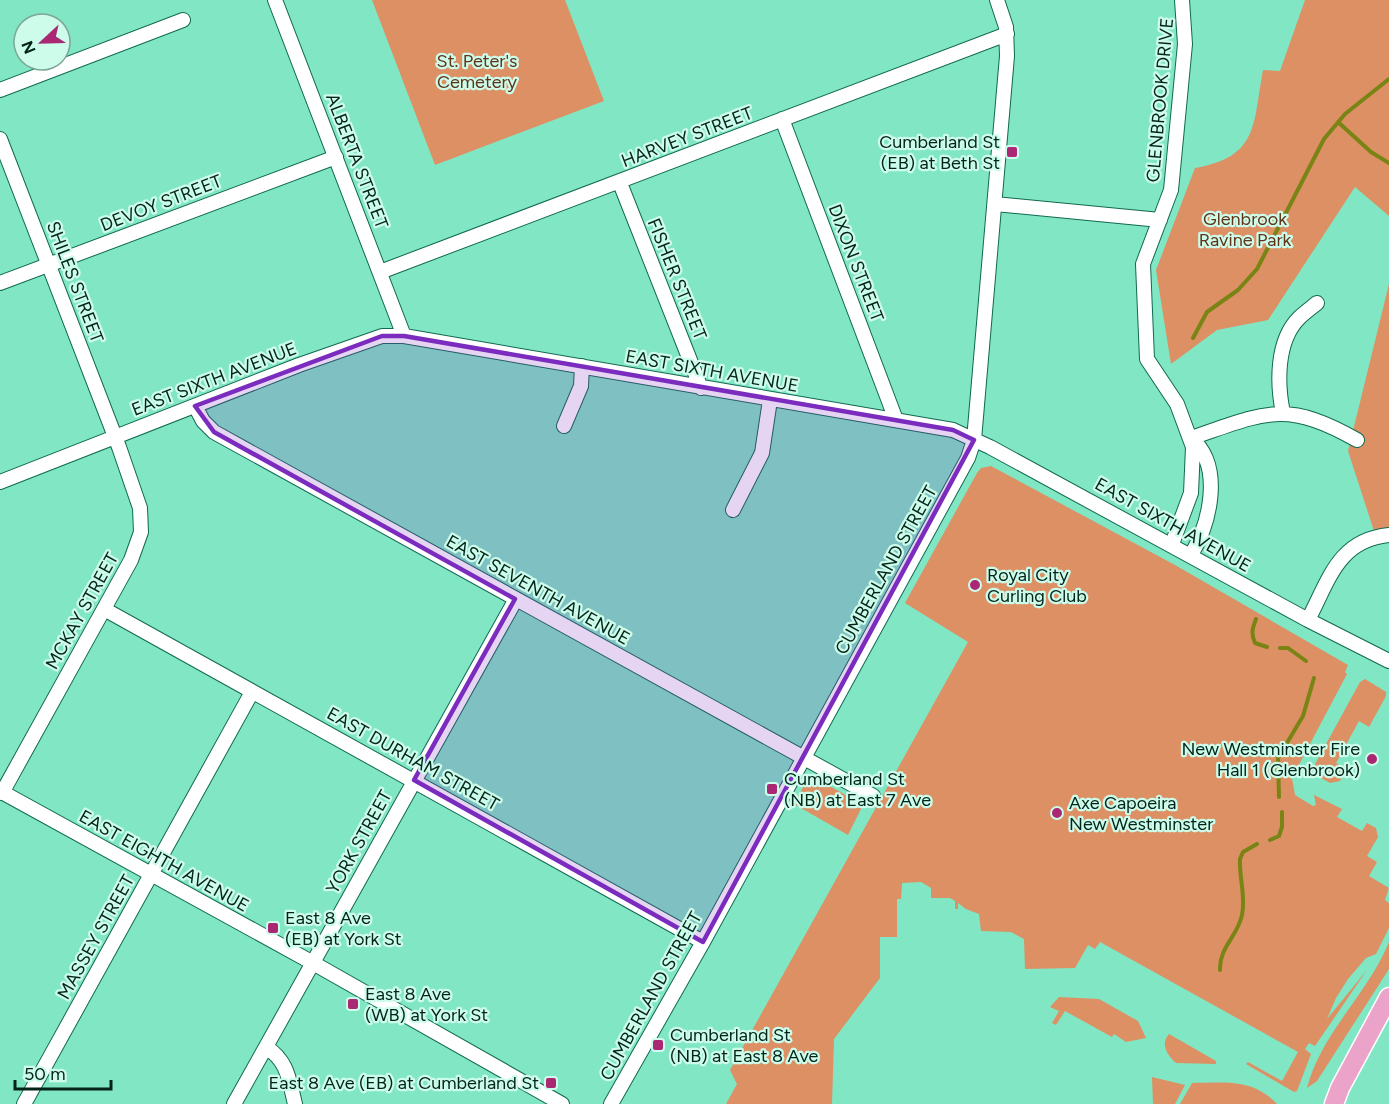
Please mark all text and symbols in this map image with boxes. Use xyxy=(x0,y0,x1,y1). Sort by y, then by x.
north arrow xyxy=(12,12,72,72)
street label: GLENBROOK DRIVE xyxy=(1142,17,1178,183)
text: N xyxy=(17,38,40,57)
park label: St. Peter's Cemetery xyxy=(437,50,518,93)
street label: ALBERTA STREET xyxy=(321,90,393,232)
street label: HARVEY STREET xyxy=(618,102,756,172)
place label: Cumberland St (EB) at Beth St xyxy=(879,131,1000,174)
marker: Cumberland St (EB) at Beth St xyxy=(1005,145,1019,159)
street label: DEVOY STREET xyxy=(97,170,225,236)
street label: DIXON STREET xyxy=(823,201,889,325)
park label: Glenbrook Ravine Park xyxy=(1199,208,1291,251)
street label: FISHER STREET xyxy=(643,215,711,343)
street label: SHILES STREET xyxy=(42,218,108,346)
street label: EAST SIXTH AVENUE xyxy=(128,337,300,421)
street label: EAST SIXTH AVENUE xyxy=(624,345,800,397)
street label: EAST SIXTH AVENUE xyxy=(1091,473,1255,577)
street label: CUMBERLAND STREET xyxy=(830,482,942,658)
street label: EAST SEVENTH AVENUE xyxy=(442,530,634,650)
street label: MCKAY STREET xyxy=(41,549,123,673)
place label: Royal City Curling Club xyxy=(987,564,1087,607)
marker: Royal City Curling Club xyxy=(968,578,982,592)
street label: EAST DURHAM STREET xyxy=(323,702,503,816)
place label: New Westminster Fire Hall 1 (Glenbrook) xyxy=(1181,738,1360,781)
marker: New Westminster Fire Hall 1 (Glenbrook) xyxy=(1365,752,1379,766)
place label: Cumberland St (NB) at East 7 Ave xyxy=(784,768,931,811)
marker: Cumberland St (NB) at East 7 Ave xyxy=(765,782,779,796)
street label: YORK STREET xyxy=(321,786,397,898)
place label: Axe Capoeira New Westminster xyxy=(1069,792,1213,835)
street label: EAST EIGHTH AVENUE xyxy=(75,805,253,917)
marker: Axe Capoeira New Westminster xyxy=(1050,806,1064,820)
street label: MASSEY STREET xyxy=(53,871,139,1003)
place label: East 8 Ave (EB) at York St xyxy=(285,907,402,950)
street label: CUMBERLAND STREET xyxy=(595,908,707,1084)
marker: East 8 Ave (EB) at York St xyxy=(266,921,280,935)
place label: East 8 Ave (WB) at York St xyxy=(365,983,488,1026)
marker: East 8 Ave (WB) at York St xyxy=(346,997,360,1011)
place label: Cumberland St (NB) at East 8 Ave xyxy=(670,1024,819,1067)
marker: Cumberland St (NB) at East 8 Ave xyxy=(651,1038,665,1052)
scale bar xyxy=(15,1053,111,1091)
text: 50 m xyxy=(24,1063,66,1085)
place label: East 8 Ave (EB) at Cumberland St xyxy=(269,1072,539,1094)
marker: East 8 Ave (EB) at Cumberland St xyxy=(544,1076,558,1090)

